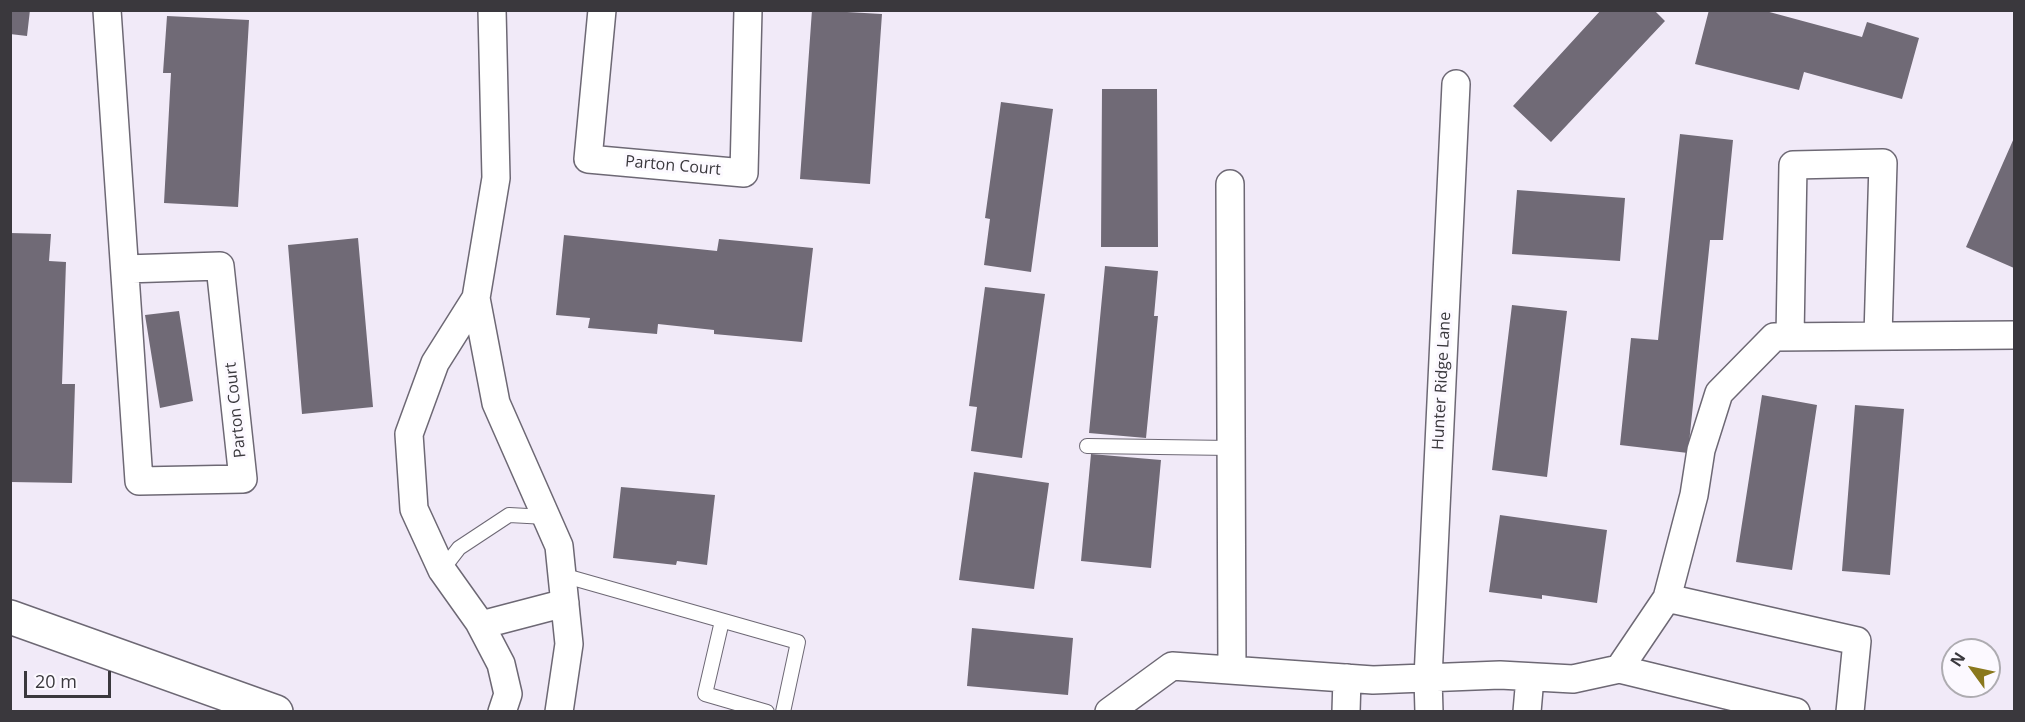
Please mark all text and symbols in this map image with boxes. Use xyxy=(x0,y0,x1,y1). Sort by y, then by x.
street label: Parton Court xyxy=(624,152,722,180)
street label: Hunter Ridge Lane xyxy=(1429,311,1455,451)
street label: Parton Court xyxy=(221,361,251,459)
north arrow xyxy=(1941,638,2001,698)
text: N xyxy=(1945,648,1970,671)
scale bar xyxy=(27,659,114,697)
text: 20 m xyxy=(35,669,77,693)

